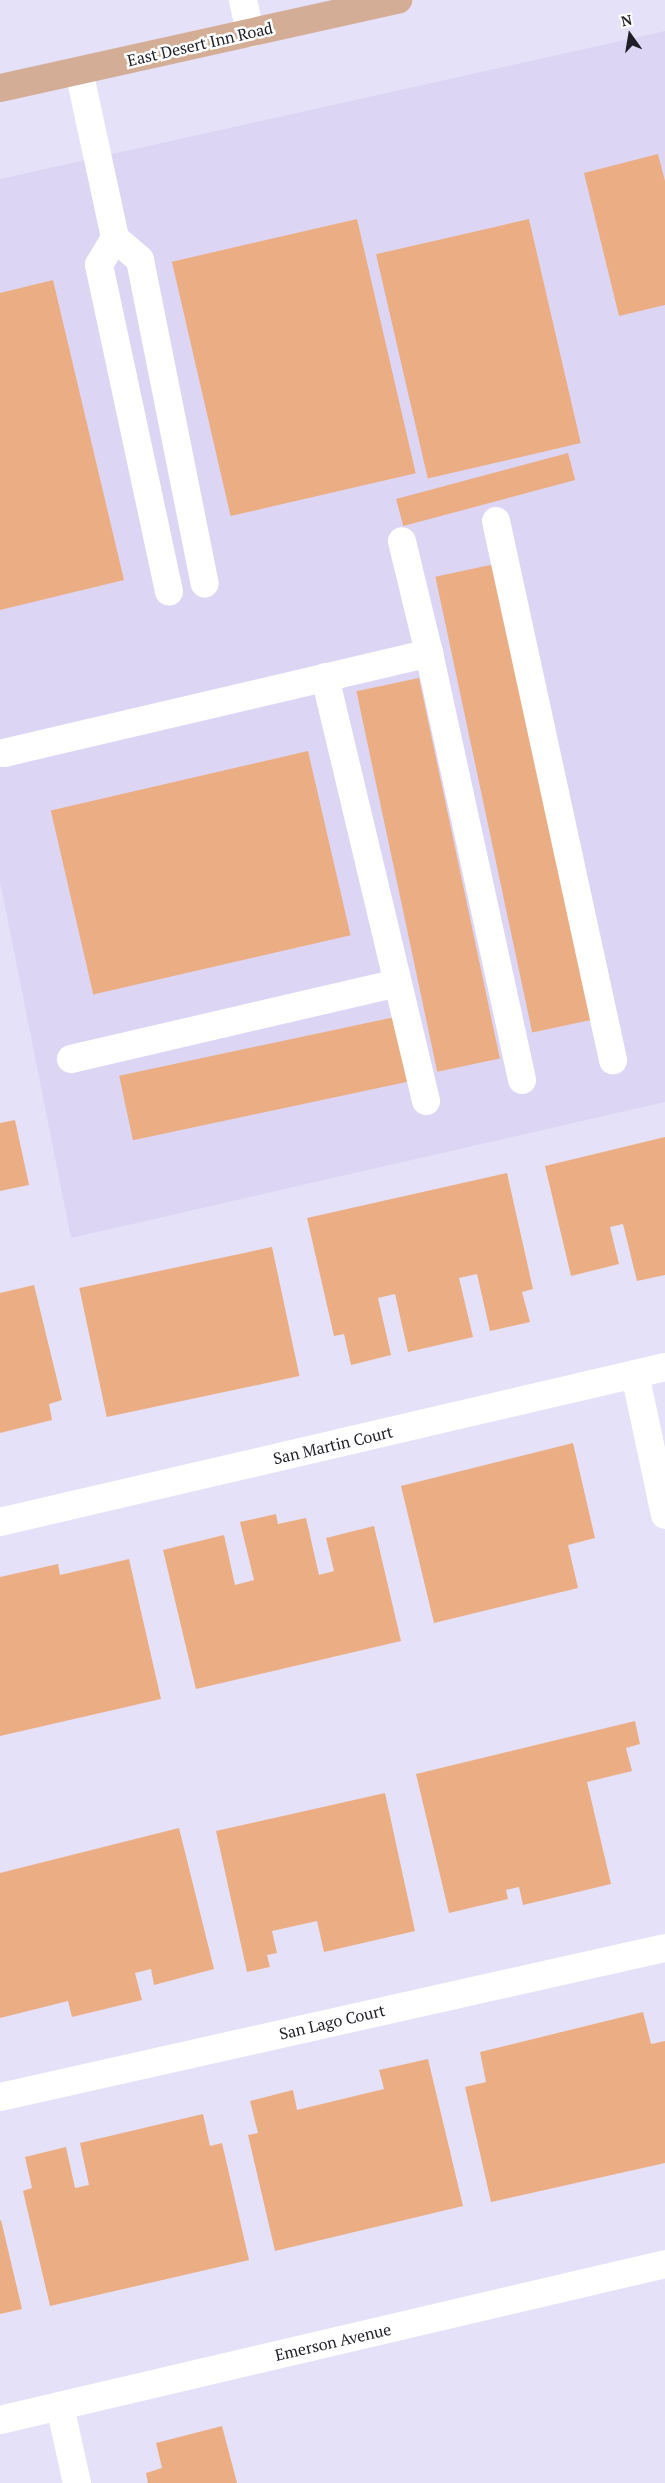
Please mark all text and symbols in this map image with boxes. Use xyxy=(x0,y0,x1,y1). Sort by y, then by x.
text: N xyxy=(619,9,634,30)
north arrow xyxy=(605,10,655,60)
street label: East Desert Inn Road xyxy=(125,18,275,70)
street label: San Martin Court xyxy=(271,1422,395,1468)
street label: San Lago Court xyxy=(277,2000,387,2044)
street label: Emerson Avenue xyxy=(273,2319,393,2365)

